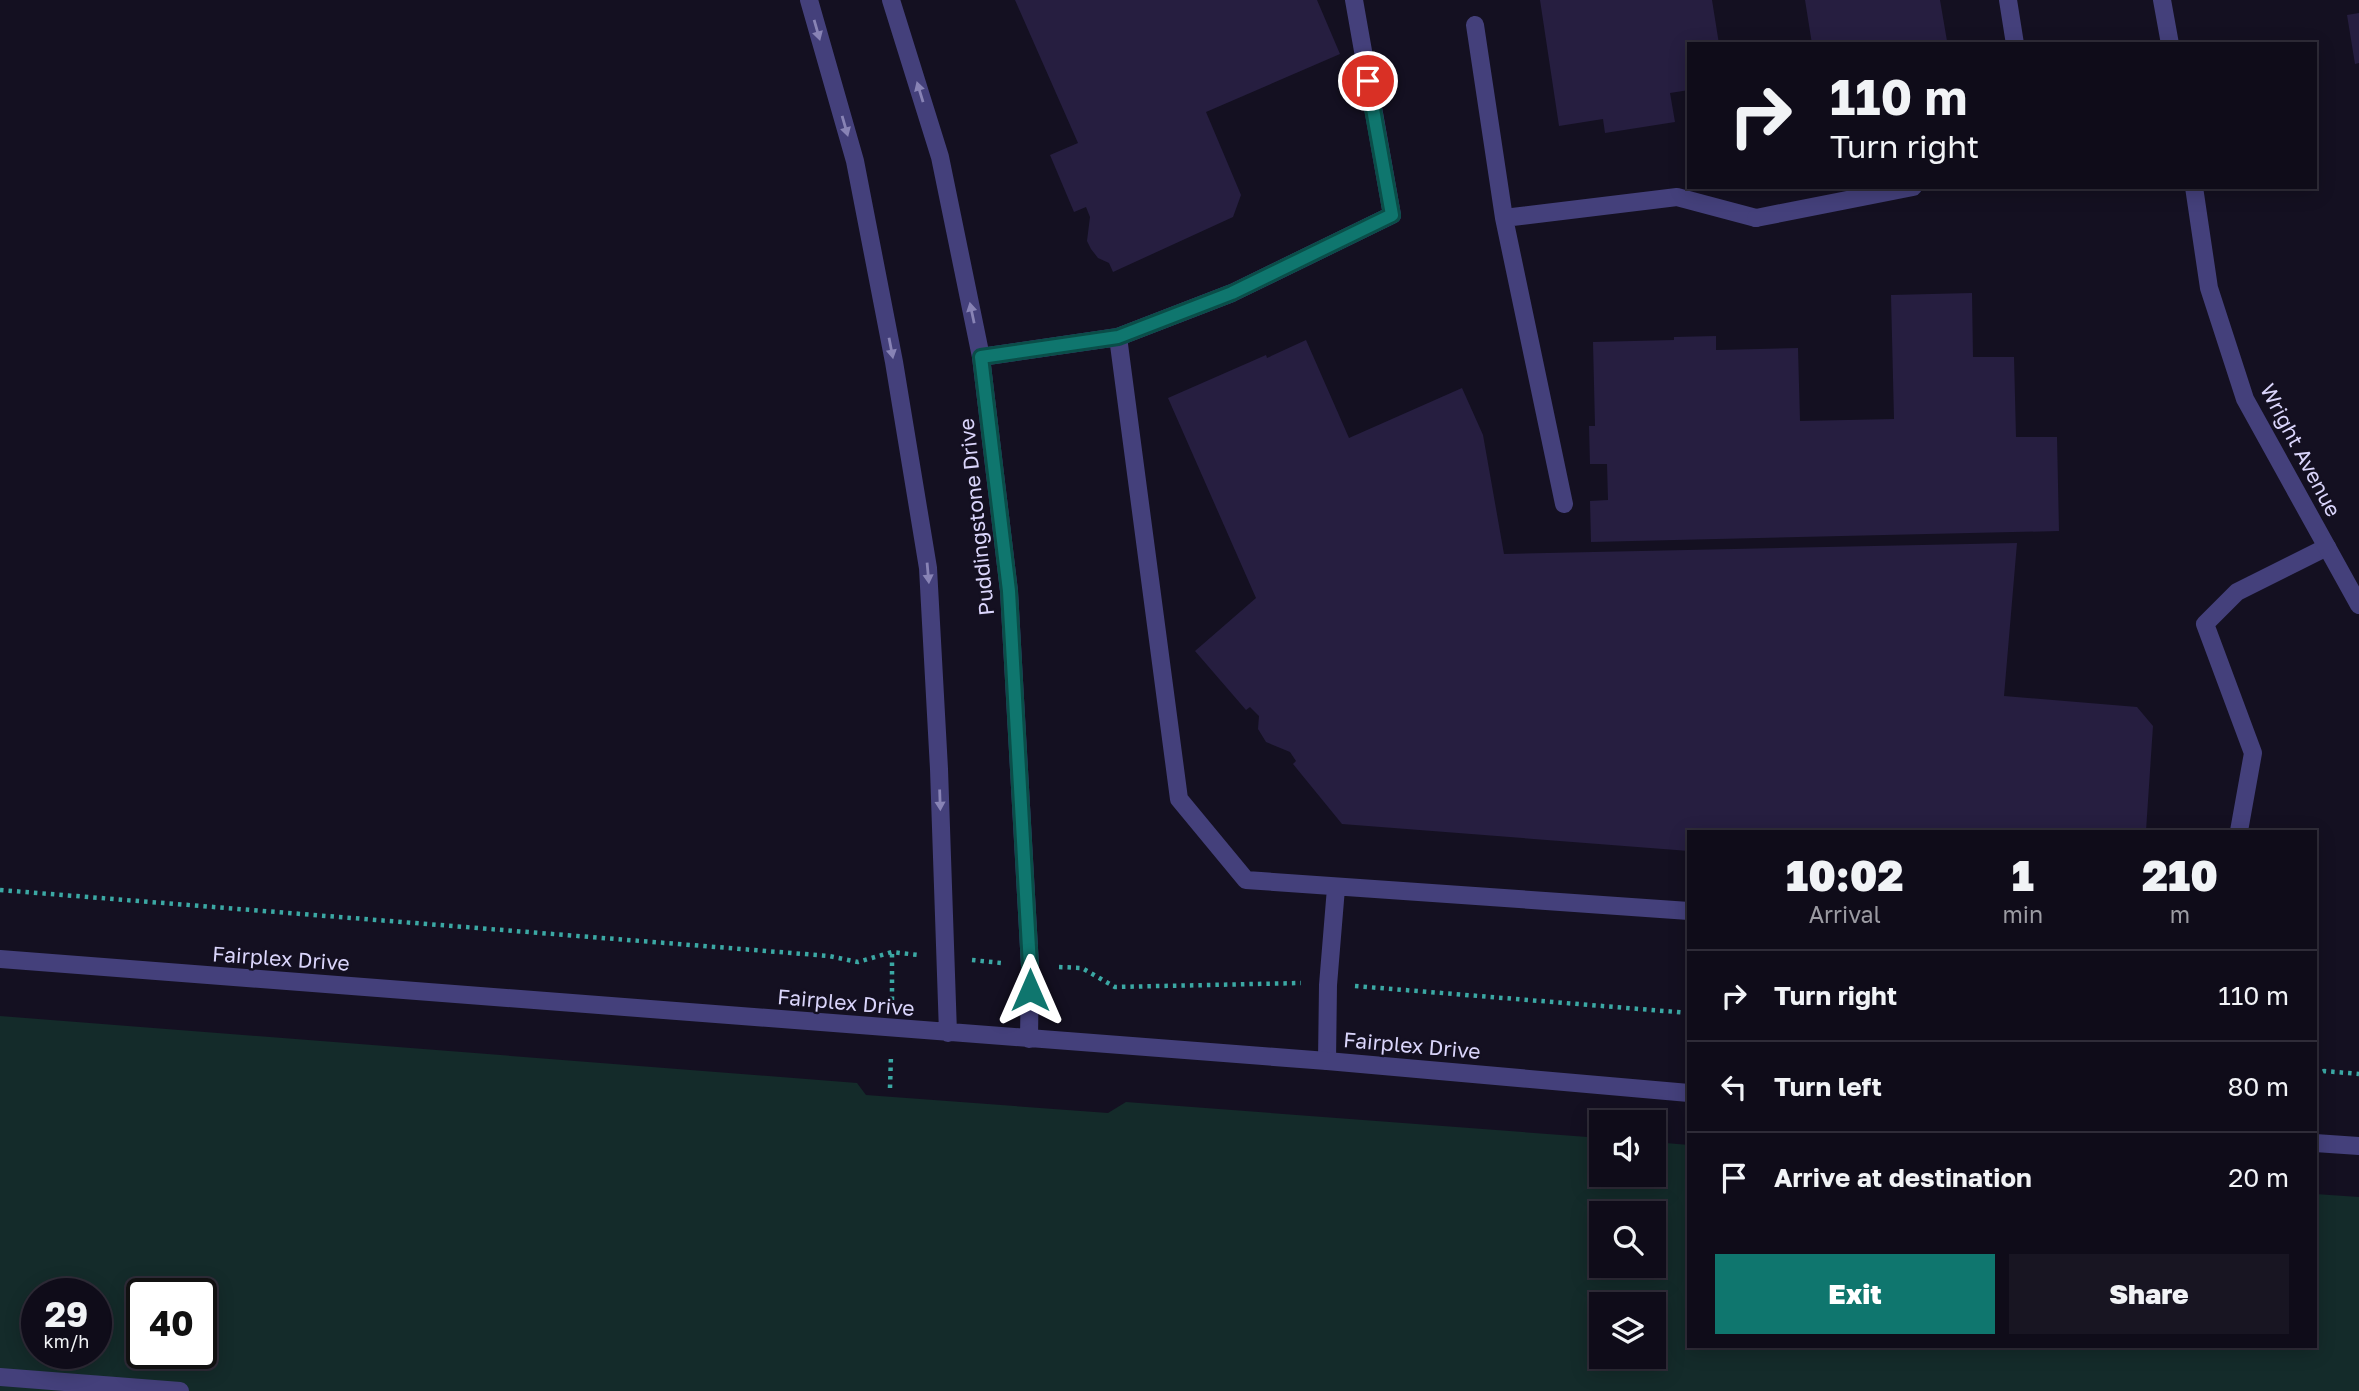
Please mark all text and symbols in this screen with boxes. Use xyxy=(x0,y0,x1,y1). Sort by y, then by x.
one-way arrow xyxy=(813,20,823,41)
pin xyxy=(1338,51,1398,111)
icon: arrive xyxy=(1349,62,1387,100)
text: 110 m xyxy=(1830,67,1967,126)
icon: right xyxy=(1715,70,1806,161)
one-way arrow xyxy=(914,81,924,102)
one-way arrow xyxy=(841,116,851,137)
text: Turn right xyxy=(1830,127,1979,165)
one-way arrow xyxy=(967,302,978,324)
one-way arrow xyxy=(886,337,897,359)
street label: Wright Avenue xyxy=(2255,379,2347,521)
street label: Puddingstone Drive xyxy=(953,417,999,617)
one-way arrow xyxy=(923,562,934,584)
one-way arrow xyxy=(935,789,946,811)
text: 10:02 xyxy=(1786,850,1903,900)
text: 1 xyxy=(2012,850,2034,900)
text: 210 xyxy=(2142,850,2218,900)
text: Arrival xyxy=(1809,900,1881,928)
text: min xyxy=(2002,900,2043,928)
text: m xyxy=(2170,900,2190,928)
street label: Fairplex Drive xyxy=(211,940,351,976)
position arrow xyxy=(993,953,1067,1027)
icon: right xyxy=(1715,977,1753,1015)
text: Turn right xyxy=(1774,980,1897,1011)
text: 110 m xyxy=(2218,980,2289,1011)
street label: Fairplex Drive xyxy=(776,983,916,1021)
street label: Fairplex Drive xyxy=(1342,1026,1482,1064)
icon: left xyxy=(1715,1068,1753,1106)
text: Turn left xyxy=(1774,1071,1882,1102)
text: 80 m xyxy=(2228,1071,2289,1102)
map controls xyxy=(1589,1110,1666,1369)
button: sound xyxy=(1589,1110,1666,1187)
icon: arrive xyxy=(1715,1159,1753,1197)
text: Arrive at destination xyxy=(1774,1162,2032,1193)
text: 20 m xyxy=(2228,1162,2289,1193)
button: search xyxy=(1589,1201,1666,1278)
button: Exit xyxy=(1715,1254,1995,1334)
button: Share xyxy=(2009,1254,2289,1334)
speed limit sign: 40 xyxy=(126,1278,217,1369)
button: layers xyxy=(1589,1292,1666,1369)
text: 29 xyxy=(45,1293,88,1335)
text: km/h xyxy=(44,1330,89,1352)

